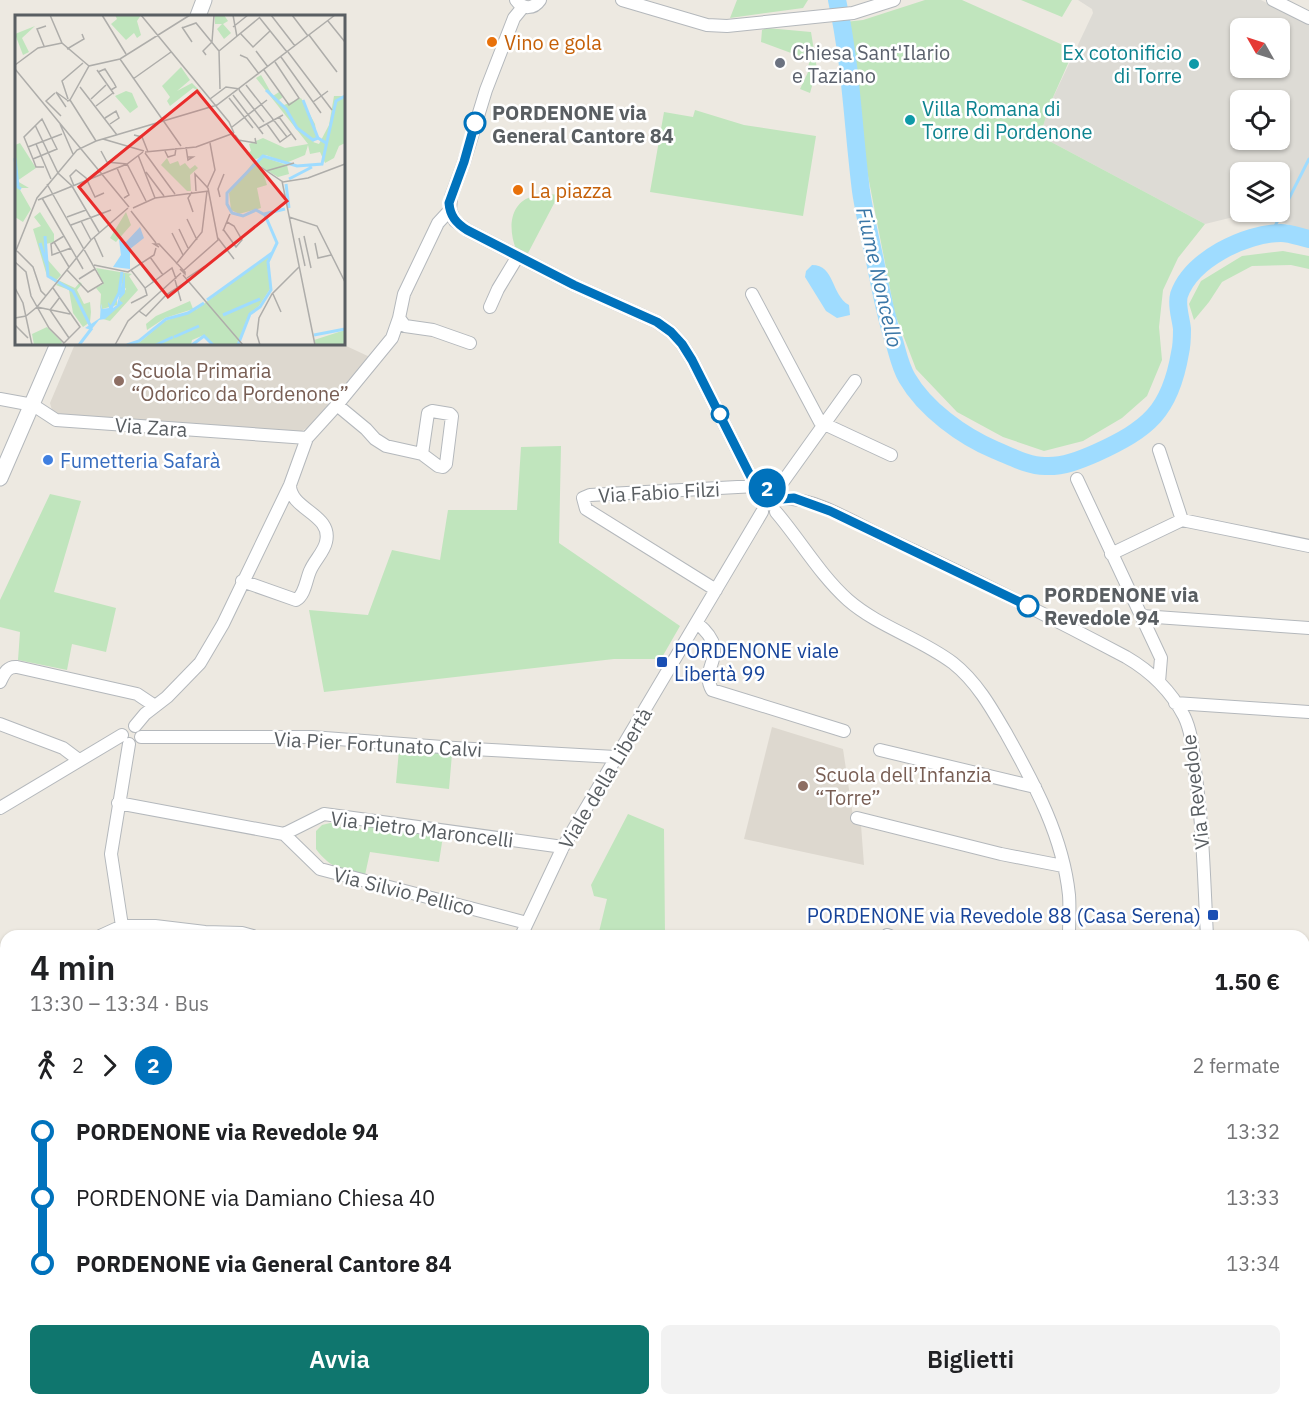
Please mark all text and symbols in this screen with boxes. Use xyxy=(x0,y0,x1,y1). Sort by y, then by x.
inset map xyxy=(15,15,345,345)
north arrow xyxy=(1230,18,1290,78)
map controls xyxy=(1230,18,1290,222)
place label: Vino e gola xyxy=(504,29,602,56)
marker: Vino e gola xyxy=(485,35,499,49)
place label: Chiesa Sant'Ilario e Taziano xyxy=(792,39,950,89)
place label: Ex cotonificio di Torre xyxy=(1062,39,1182,89)
marker: Chiesa Sant'Ilario e Taziano xyxy=(773,56,787,70)
marker: Ex cotonificio di Torre xyxy=(1187,57,1201,71)
button: locate xyxy=(1230,90,1290,150)
place label: Villa Romana di Torre di Pordenone xyxy=(922,95,1093,145)
place label: PORDENONE via General Cantore 84 xyxy=(492,99,674,149)
marker: PORDENONE via General Cantore 84 xyxy=(464,112,486,134)
marker: Villa Romana di Torre di Pordenone xyxy=(903,113,917,127)
button: layers xyxy=(1230,162,1290,222)
place label: La piazza xyxy=(530,177,612,204)
marker: La piazza xyxy=(511,183,525,197)
water label: Fiume Noncello xyxy=(850,204,910,350)
place label: Scuola Primaria “Odorico da Pordenone” xyxy=(131,357,349,407)
marker: Scuola Primaria “Odorico da Pordenone” xyxy=(112,374,126,388)
unlabelled marker xyxy=(711,405,729,423)
street label: Via Zara xyxy=(114,411,189,443)
place label: Fumetteria Safarà xyxy=(60,447,221,474)
marker: Fumetteria Safarà xyxy=(41,453,55,467)
line badge: 2 xyxy=(748,468,786,508)
text: 2 xyxy=(761,474,773,502)
street label: Via Fabio Filzi xyxy=(597,475,721,509)
place label: PORDENONE via Revedole 94 xyxy=(1044,581,1199,631)
marker: PORDENONE via Revedole 94 xyxy=(1017,595,1039,617)
place label: PORDENONE viale Libertà 99 xyxy=(674,637,839,687)
marker: PORDENONE viale Libertà 99 xyxy=(655,655,669,669)
street label: Viale della Libertà xyxy=(552,702,658,854)
street label: Via Pier Fortunato Calvi xyxy=(273,725,483,763)
street label: Via Revedole xyxy=(1175,733,1215,851)
place label: Scuola dell’Infanzia “Torre” xyxy=(815,761,992,811)
marker: Scuola dell’Infanzia “Torre” xyxy=(796,779,810,793)
street label: Via Pietro Maroncelli xyxy=(329,804,515,854)
street label: Via Silvio Pellico xyxy=(330,860,478,922)
place label: PORDENONE via Revedole 88 (Casa Serena) xyxy=(807,902,1201,929)
marker: PORDENONE via Revedole 88 (Casa Serena) xyxy=(1206,908,1220,922)
text: 4 min xyxy=(30,946,115,989)
text: 1.50 € xyxy=(1215,967,1280,996)
text: 13:30 – 13:34 · Bus xyxy=(30,990,209,1017)
icon: walk xyxy=(30,1049,63,1082)
icon: forward xyxy=(93,1049,126,1082)
text: 2 xyxy=(147,1051,160,1079)
text: 2 xyxy=(72,1052,84,1079)
text: 2 fermate xyxy=(1193,1052,1280,1079)
text: PORDENONE via Revedole 94 xyxy=(76,1117,379,1146)
text: 13:32 xyxy=(1226,1118,1280,1145)
text: PORDENONE via Damiano Chiesa 40 xyxy=(76,1183,435,1212)
text: 13:33 xyxy=(1226,1184,1280,1211)
text: PORDENONE via General Cantore 84 xyxy=(76,1249,452,1278)
text: 13:34 xyxy=(1226,1250,1280,1277)
button: Avvia xyxy=(30,1325,649,1394)
button: Biglietti xyxy=(661,1325,1280,1394)

